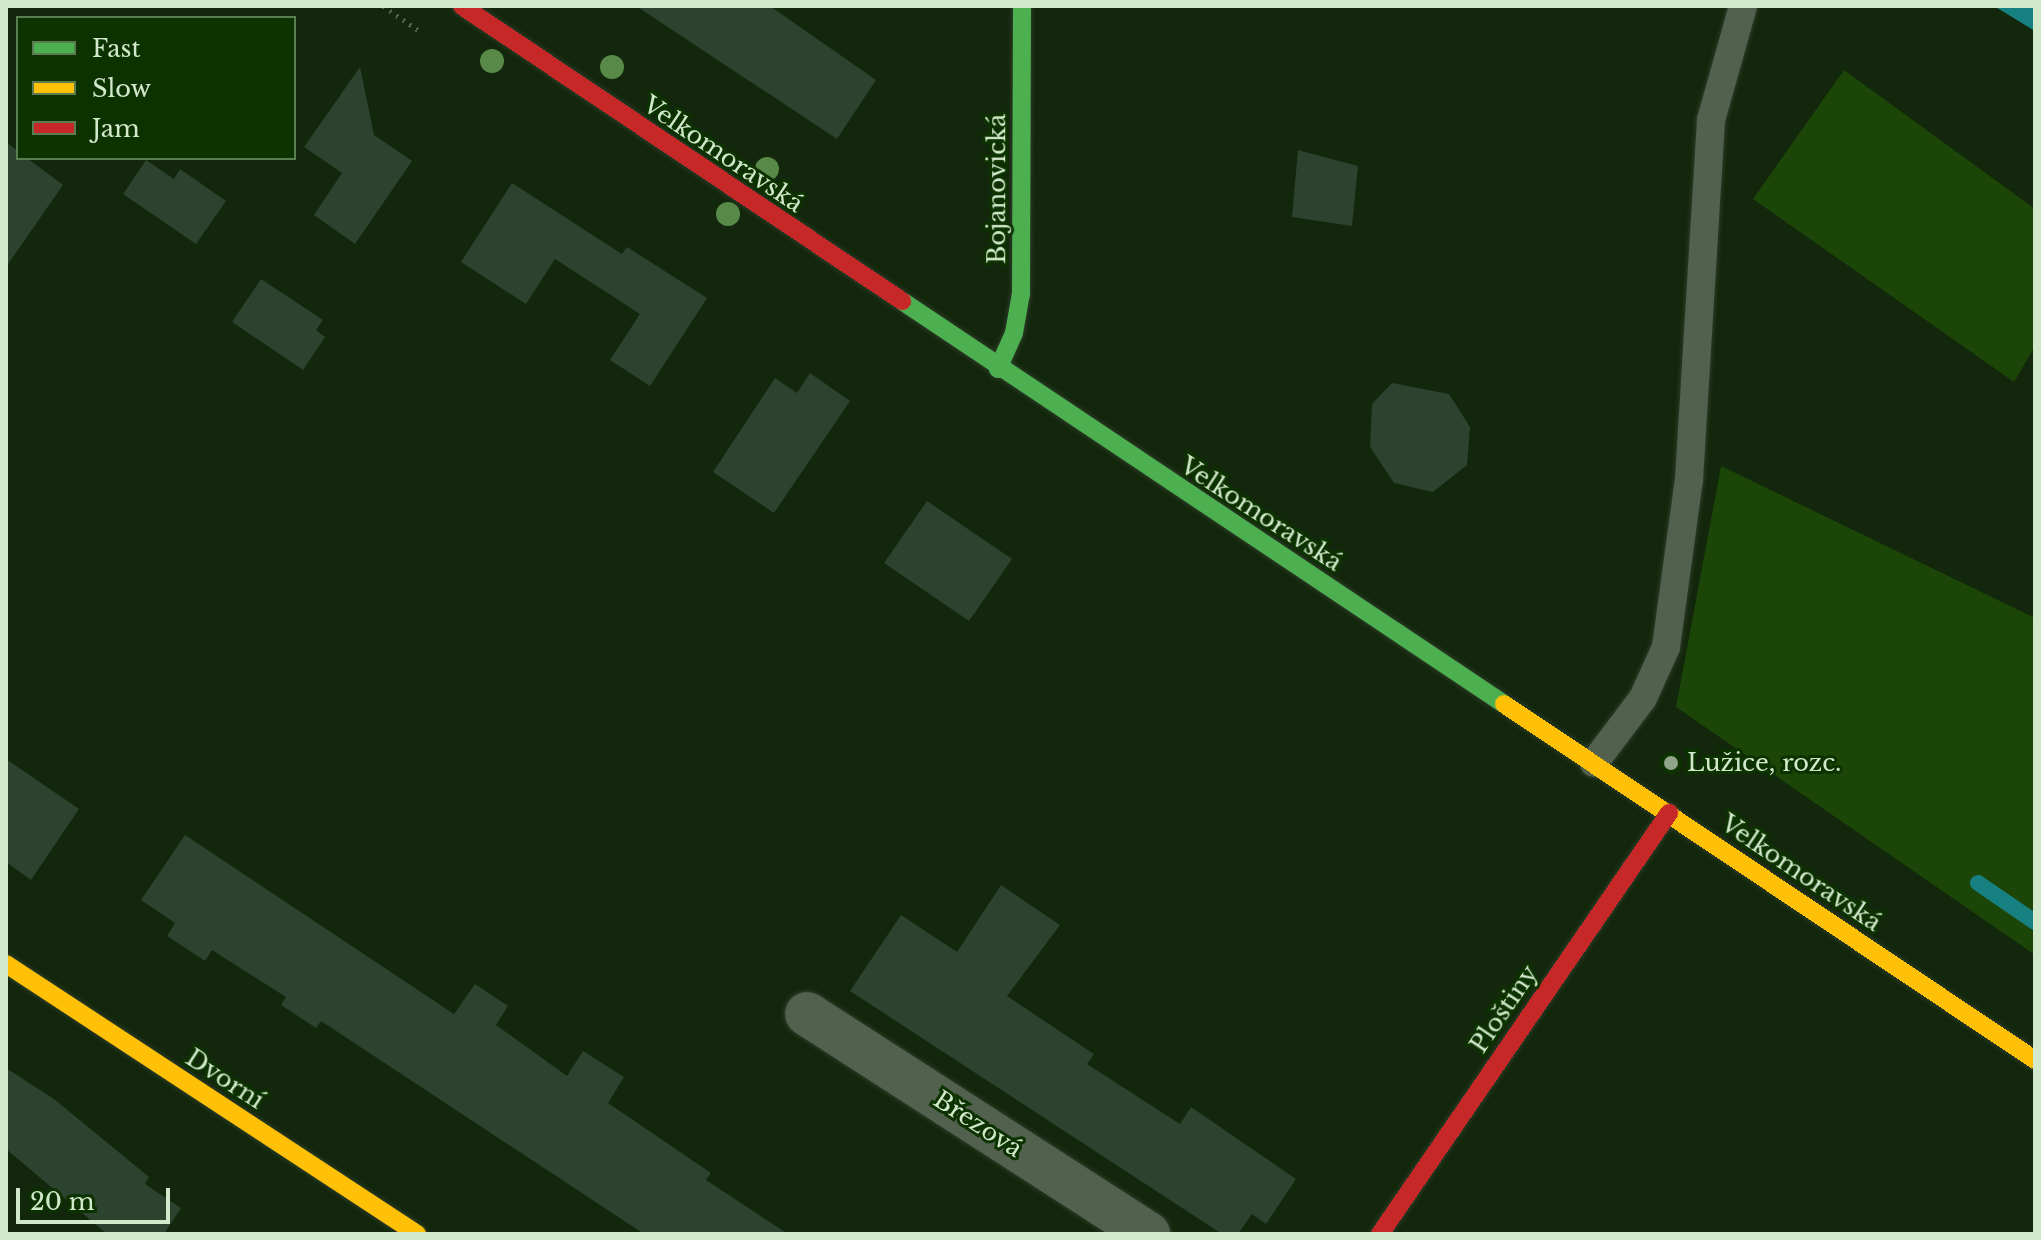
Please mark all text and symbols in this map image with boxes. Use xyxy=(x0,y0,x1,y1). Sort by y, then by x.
legend xyxy=(16,16,296,160)
text: Fast xyxy=(92,34,140,63)
text: Slow xyxy=(92,74,151,103)
street label: Velkomoravská xyxy=(637,90,809,218)
text: Jam xyxy=(92,114,140,143)
street label: Bojanovická xyxy=(983,114,1011,264)
street label: Velkomoravská xyxy=(1175,451,1347,577)
place label: Lužice, rozc. xyxy=(1687,749,1841,777)
marker: Lužice, rozc. xyxy=(1662,754,1680,772)
street label: Velkomoravská xyxy=(1715,809,1887,937)
street label: Ploštiny xyxy=(1464,960,1544,1058)
street label: Dvorní xyxy=(181,1043,269,1115)
street label: Březová xyxy=(928,1085,1028,1163)
scale bar xyxy=(20,1172,174,1222)
text: 20 m xyxy=(30,1187,95,1216)

